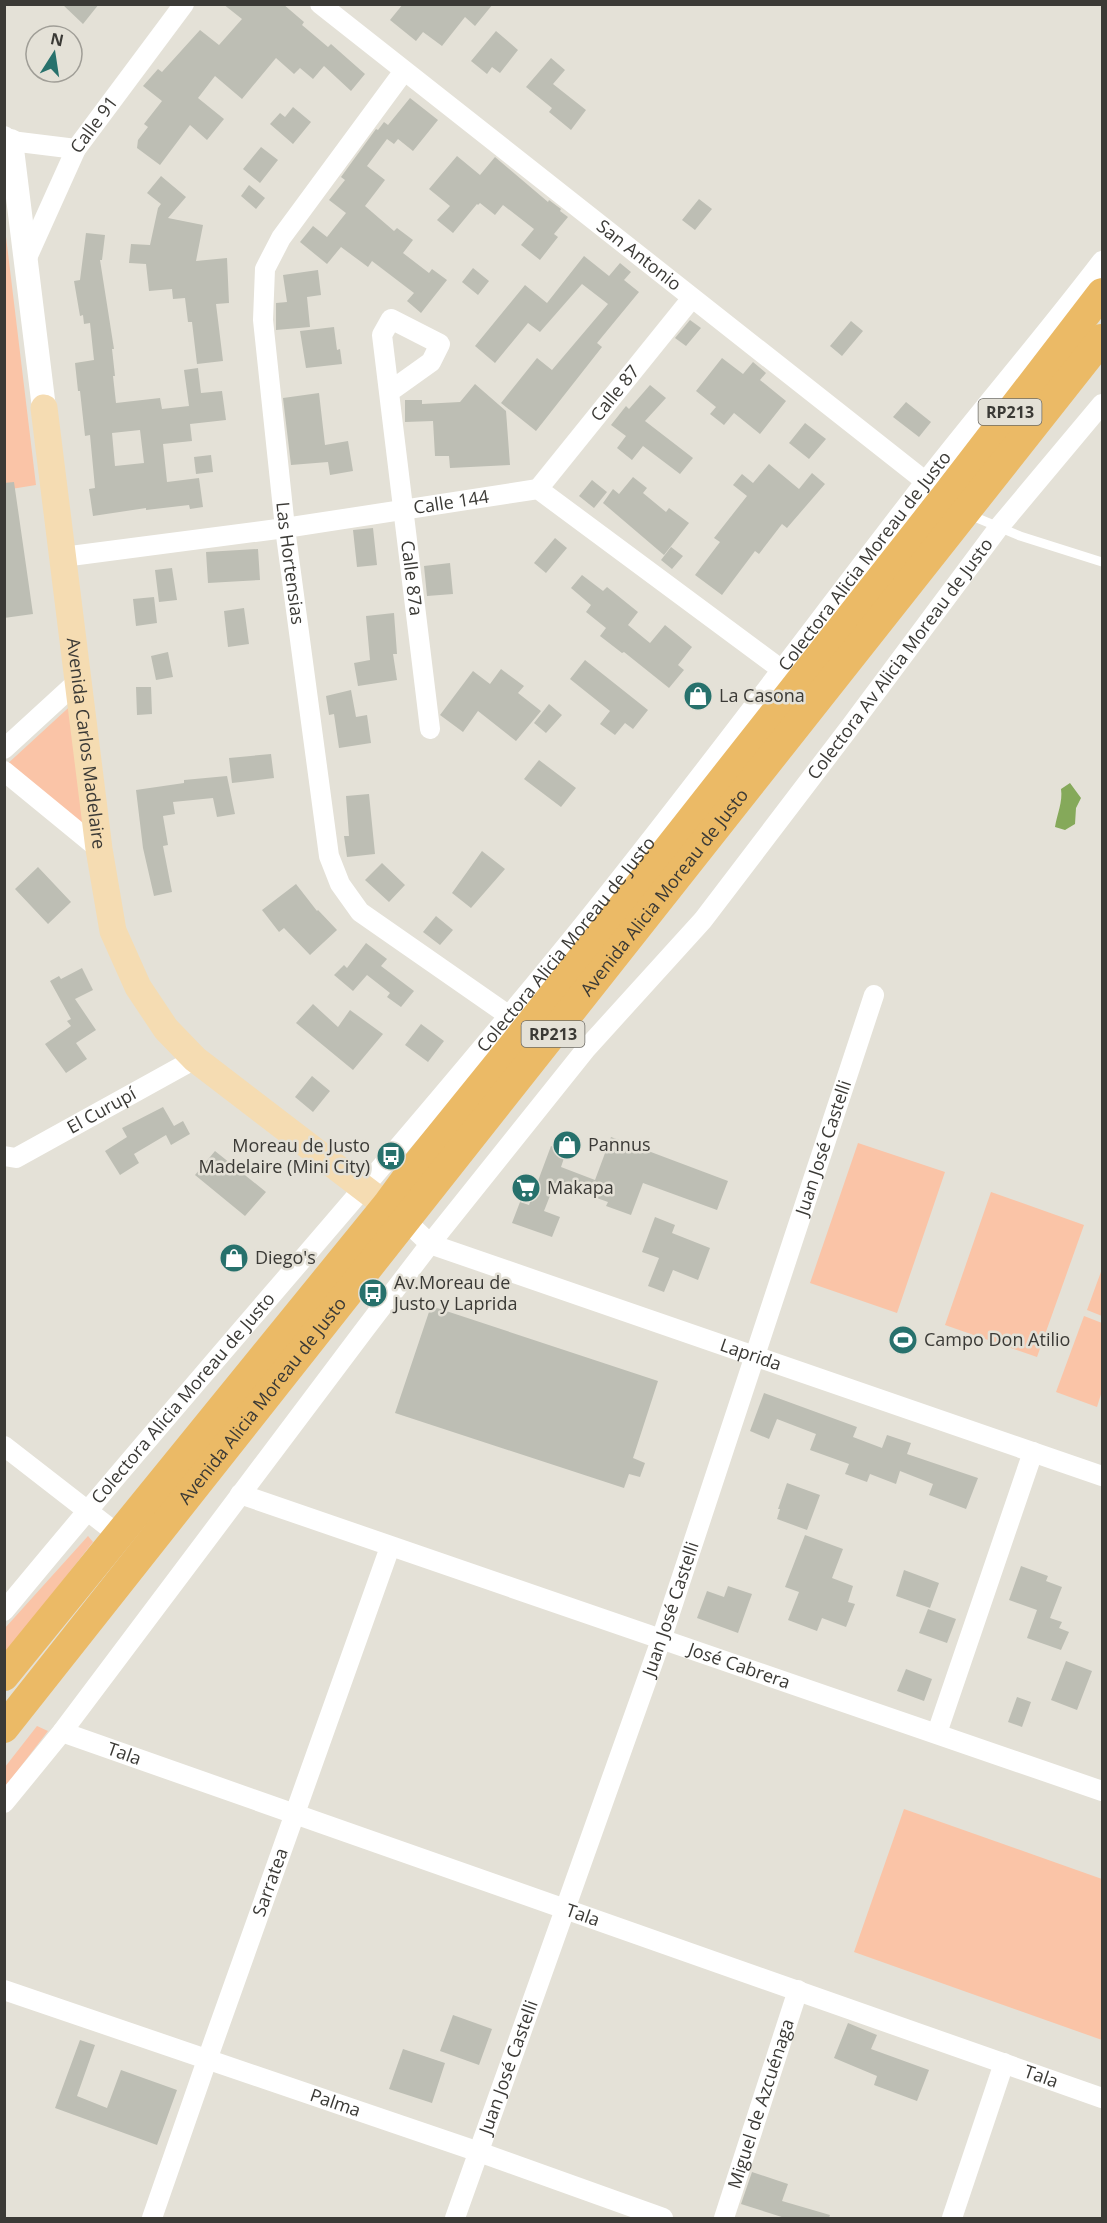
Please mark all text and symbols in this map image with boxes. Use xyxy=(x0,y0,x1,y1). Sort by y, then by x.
north arrow xyxy=(24,24,84,84)
text: N xyxy=(48,27,66,51)
street label: Calle 91 xyxy=(64,91,123,158)
street label: San Antonio xyxy=(592,214,687,296)
street label: Calle 87 xyxy=(584,359,644,426)
road number: RP213 xyxy=(978,399,1042,425)
street label: Colectora Alicia Moreau de Justo xyxy=(772,446,956,675)
street label: Calle 144 xyxy=(412,484,490,519)
street label: Las Hortensias xyxy=(271,501,311,626)
street label: Colectora Av Alicia Moreau de Justo xyxy=(801,533,998,784)
street label: Calle 87a xyxy=(396,539,429,617)
street label: Avenida Carlos Madelaire xyxy=(62,636,112,850)
shop icon: La Casona xyxy=(682,680,714,712)
place label: La Casona xyxy=(719,683,805,707)
street label: Avenida Alicia Moreau de Justo xyxy=(574,783,753,1001)
street label: Colectora Alicia Moreau de Justo xyxy=(471,831,660,1057)
road number: RP213 xyxy=(522,1021,584,1047)
street label: Juan José Castelli xyxy=(789,1077,856,1220)
street label: El Curupí xyxy=(62,1081,140,1139)
shop icon: Pannus xyxy=(551,1129,583,1161)
place label: Pannus xyxy=(588,1132,651,1156)
place label: Moreau de Justo Madelaire (Mini City) xyxy=(199,1133,370,1178)
bus stop icon: Moreau de Justo Madelaire (Mini City) xyxy=(375,1140,407,1172)
supermarket icon: Makapa xyxy=(510,1172,542,1204)
place label: Makapa xyxy=(547,1175,614,1199)
shop icon: Diego's xyxy=(218,1242,250,1274)
place label: Diego's xyxy=(255,1245,316,1269)
place label: Av.Moreau de Justo y Laprida xyxy=(392,1270,517,1315)
bus stop icon: Av.Moreau de Justo y Laprida xyxy=(357,1277,389,1309)
street label: Colectora Alicia Moreau de Justo xyxy=(85,1287,280,1509)
street label: Avenida Alicia Moreau de Justo xyxy=(172,1292,351,1509)
sports icon: Campo Don Atilio xyxy=(887,1324,919,1356)
place label: Campo Don Atilio xyxy=(924,1327,1070,1351)
street label: Laprida xyxy=(717,1332,785,1375)
street label: Juan José Castelli xyxy=(635,1538,704,1681)
street label: José Cabrera xyxy=(683,1636,794,1694)
street label: Tala xyxy=(104,1736,145,1770)
street label: Sarratea xyxy=(246,1844,293,1919)
street label: Tala xyxy=(563,1897,603,1931)
street label: Juan José Castelli xyxy=(472,1997,543,2139)
street label: Miguel de Azcuénaga xyxy=(721,2016,799,2192)
street label: Tala xyxy=(1021,2059,1062,2093)
street label: Palma xyxy=(307,2082,364,2122)

